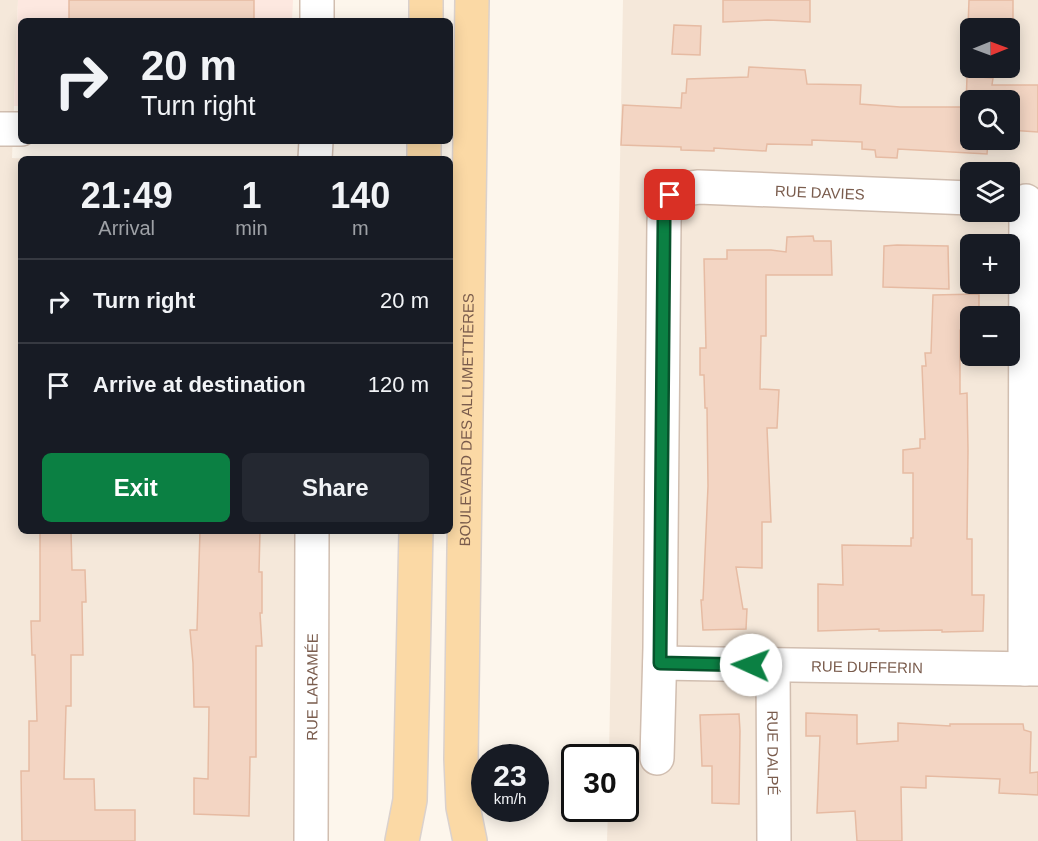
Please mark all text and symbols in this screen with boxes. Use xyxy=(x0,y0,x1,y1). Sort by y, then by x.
north arrow xyxy=(960,18,1020,78)
map controls xyxy=(960,18,1020,366)
icon: right xyxy=(42,42,120,120)
text: 20 m xyxy=(141,42,237,89)
button: search xyxy=(960,90,1020,150)
text: Turn right xyxy=(141,91,256,121)
button: layers xyxy=(960,162,1020,222)
pin xyxy=(644,169,695,220)
text: 21:49 xyxy=(81,175,173,216)
text: 1 xyxy=(241,175,261,216)
text: 140 xyxy=(330,175,390,216)
icon: arrive xyxy=(653,178,686,211)
street label: RUE DAVIES xyxy=(775,182,865,202)
text: Arrival xyxy=(98,217,155,239)
text: min xyxy=(235,217,268,239)
text: m xyxy=(352,217,369,239)
button: + xyxy=(960,234,1020,294)
icon: right xyxy=(42,285,75,318)
text: Turn right xyxy=(93,288,195,313)
text: 20 m xyxy=(380,288,429,313)
street label: BOULEVARD DES ALLUMETTIÈRES xyxy=(456,293,476,547)
button: − xyxy=(960,306,1020,366)
icon: arrive xyxy=(42,369,75,402)
text: Arrive at destination xyxy=(93,372,306,397)
text: 120 m xyxy=(368,372,429,397)
button: Exit xyxy=(42,453,230,522)
button: Share xyxy=(242,453,429,522)
street label: RUE LARAMÉE xyxy=(303,633,320,741)
position arrow xyxy=(719,633,783,697)
street label: RUE DUFFERIN xyxy=(811,657,923,676)
street label: RUE DALPÉ xyxy=(765,710,782,796)
speed limit sign: 30 xyxy=(561,744,639,822)
text: 23 xyxy=(493,759,527,792)
text: km/h xyxy=(494,790,526,807)

